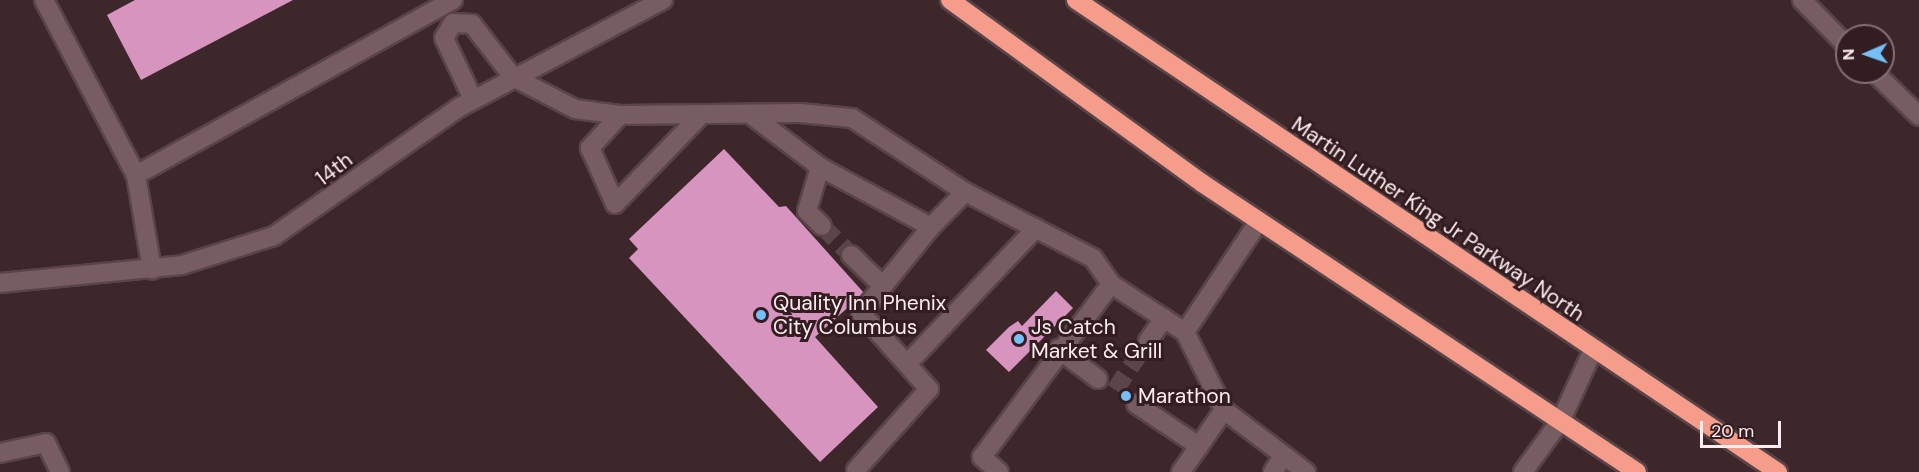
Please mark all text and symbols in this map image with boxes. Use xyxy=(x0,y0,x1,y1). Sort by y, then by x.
north arrow xyxy=(1835,24,1895,84)
text: N xyxy=(1838,48,1859,61)
street label: Martin Luther King Jr Parkway North xyxy=(1287,111,1589,327)
street label: 14th xyxy=(311,147,357,191)
place label: Quality Inn Phenix City Columbus xyxy=(773,290,946,340)
marker: Quality Inn Phenix City Columbus xyxy=(754,308,768,322)
place label: Js Catch Market & Grill xyxy=(1031,314,1162,364)
marker: Js Catch Market & Grill xyxy=(1012,332,1026,346)
place label: Marathon xyxy=(1138,383,1231,409)
marker: Marathon xyxy=(1119,389,1133,403)
scale bar xyxy=(1703,409,1784,447)
text: 20 m xyxy=(1711,419,1754,443)

